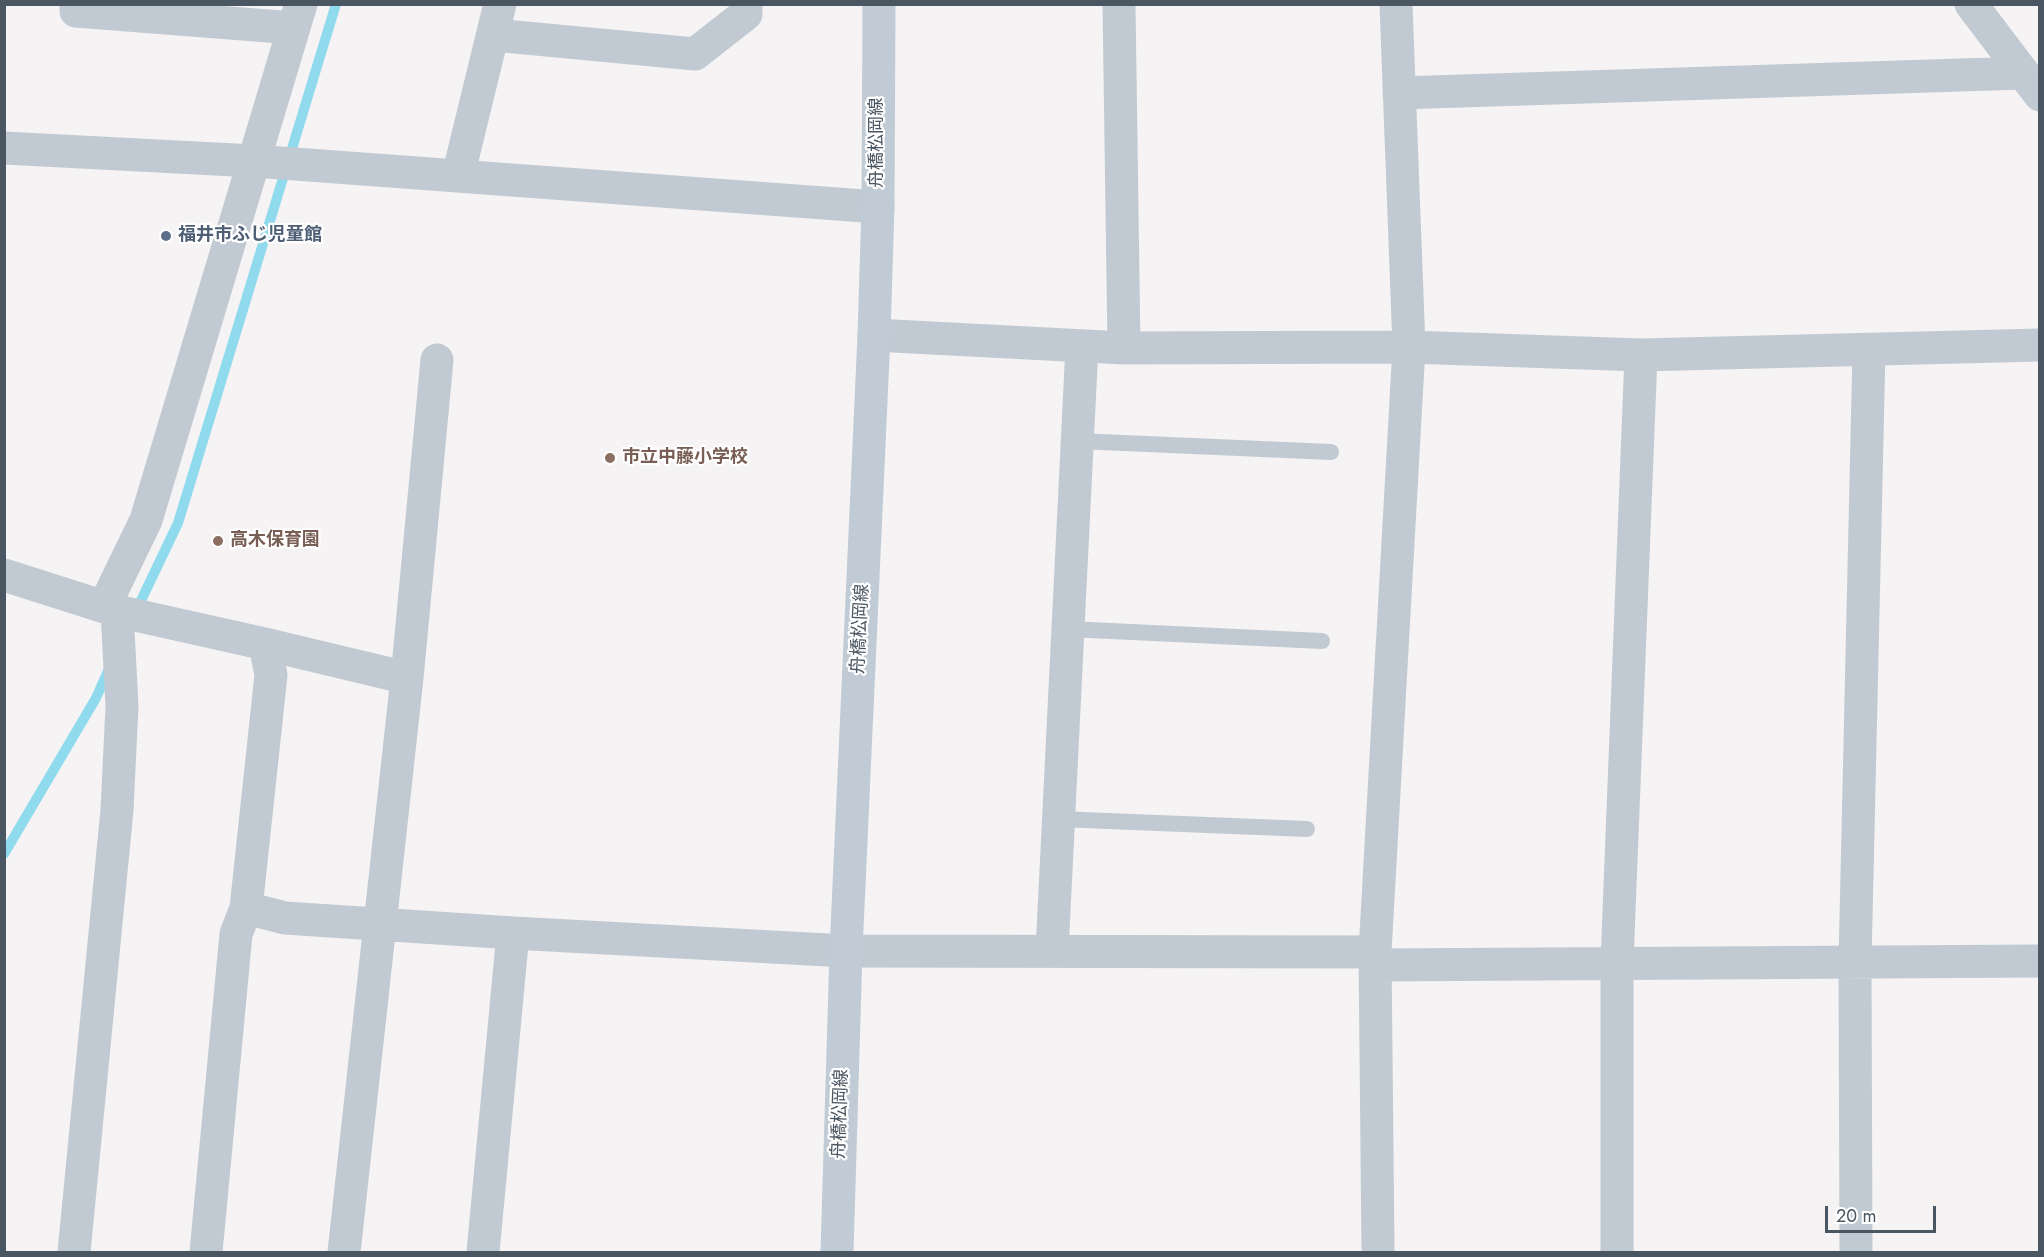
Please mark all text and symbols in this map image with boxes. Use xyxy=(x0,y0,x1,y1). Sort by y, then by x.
street label: 舟橋松岡線 xyxy=(867,98,889,188)
place label: 福井市ふじ児童館 xyxy=(178,225,322,247)
marker: 福井市ふじ児童館 xyxy=(159,229,173,243)
place label: 市立中藤小学校 xyxy=(622,447,748,469)
marker: 市立中藤小学校 xyxy=(603,451,617,465)
place label: 高木保育園 xyxy=(230,530,320,552)
marker: 高木保育園 xyxy=(211,534,225,548)
street label: 舟橋松岡線 xyxy=(848,583,874,675)
street label: 舟橋松岡線 xyxy=(829,1069,853,1159)
scale bar xyxy=(1828,1194,1939,1232)
text: 20 m xyxy=(1836,1203,1876,1229)

